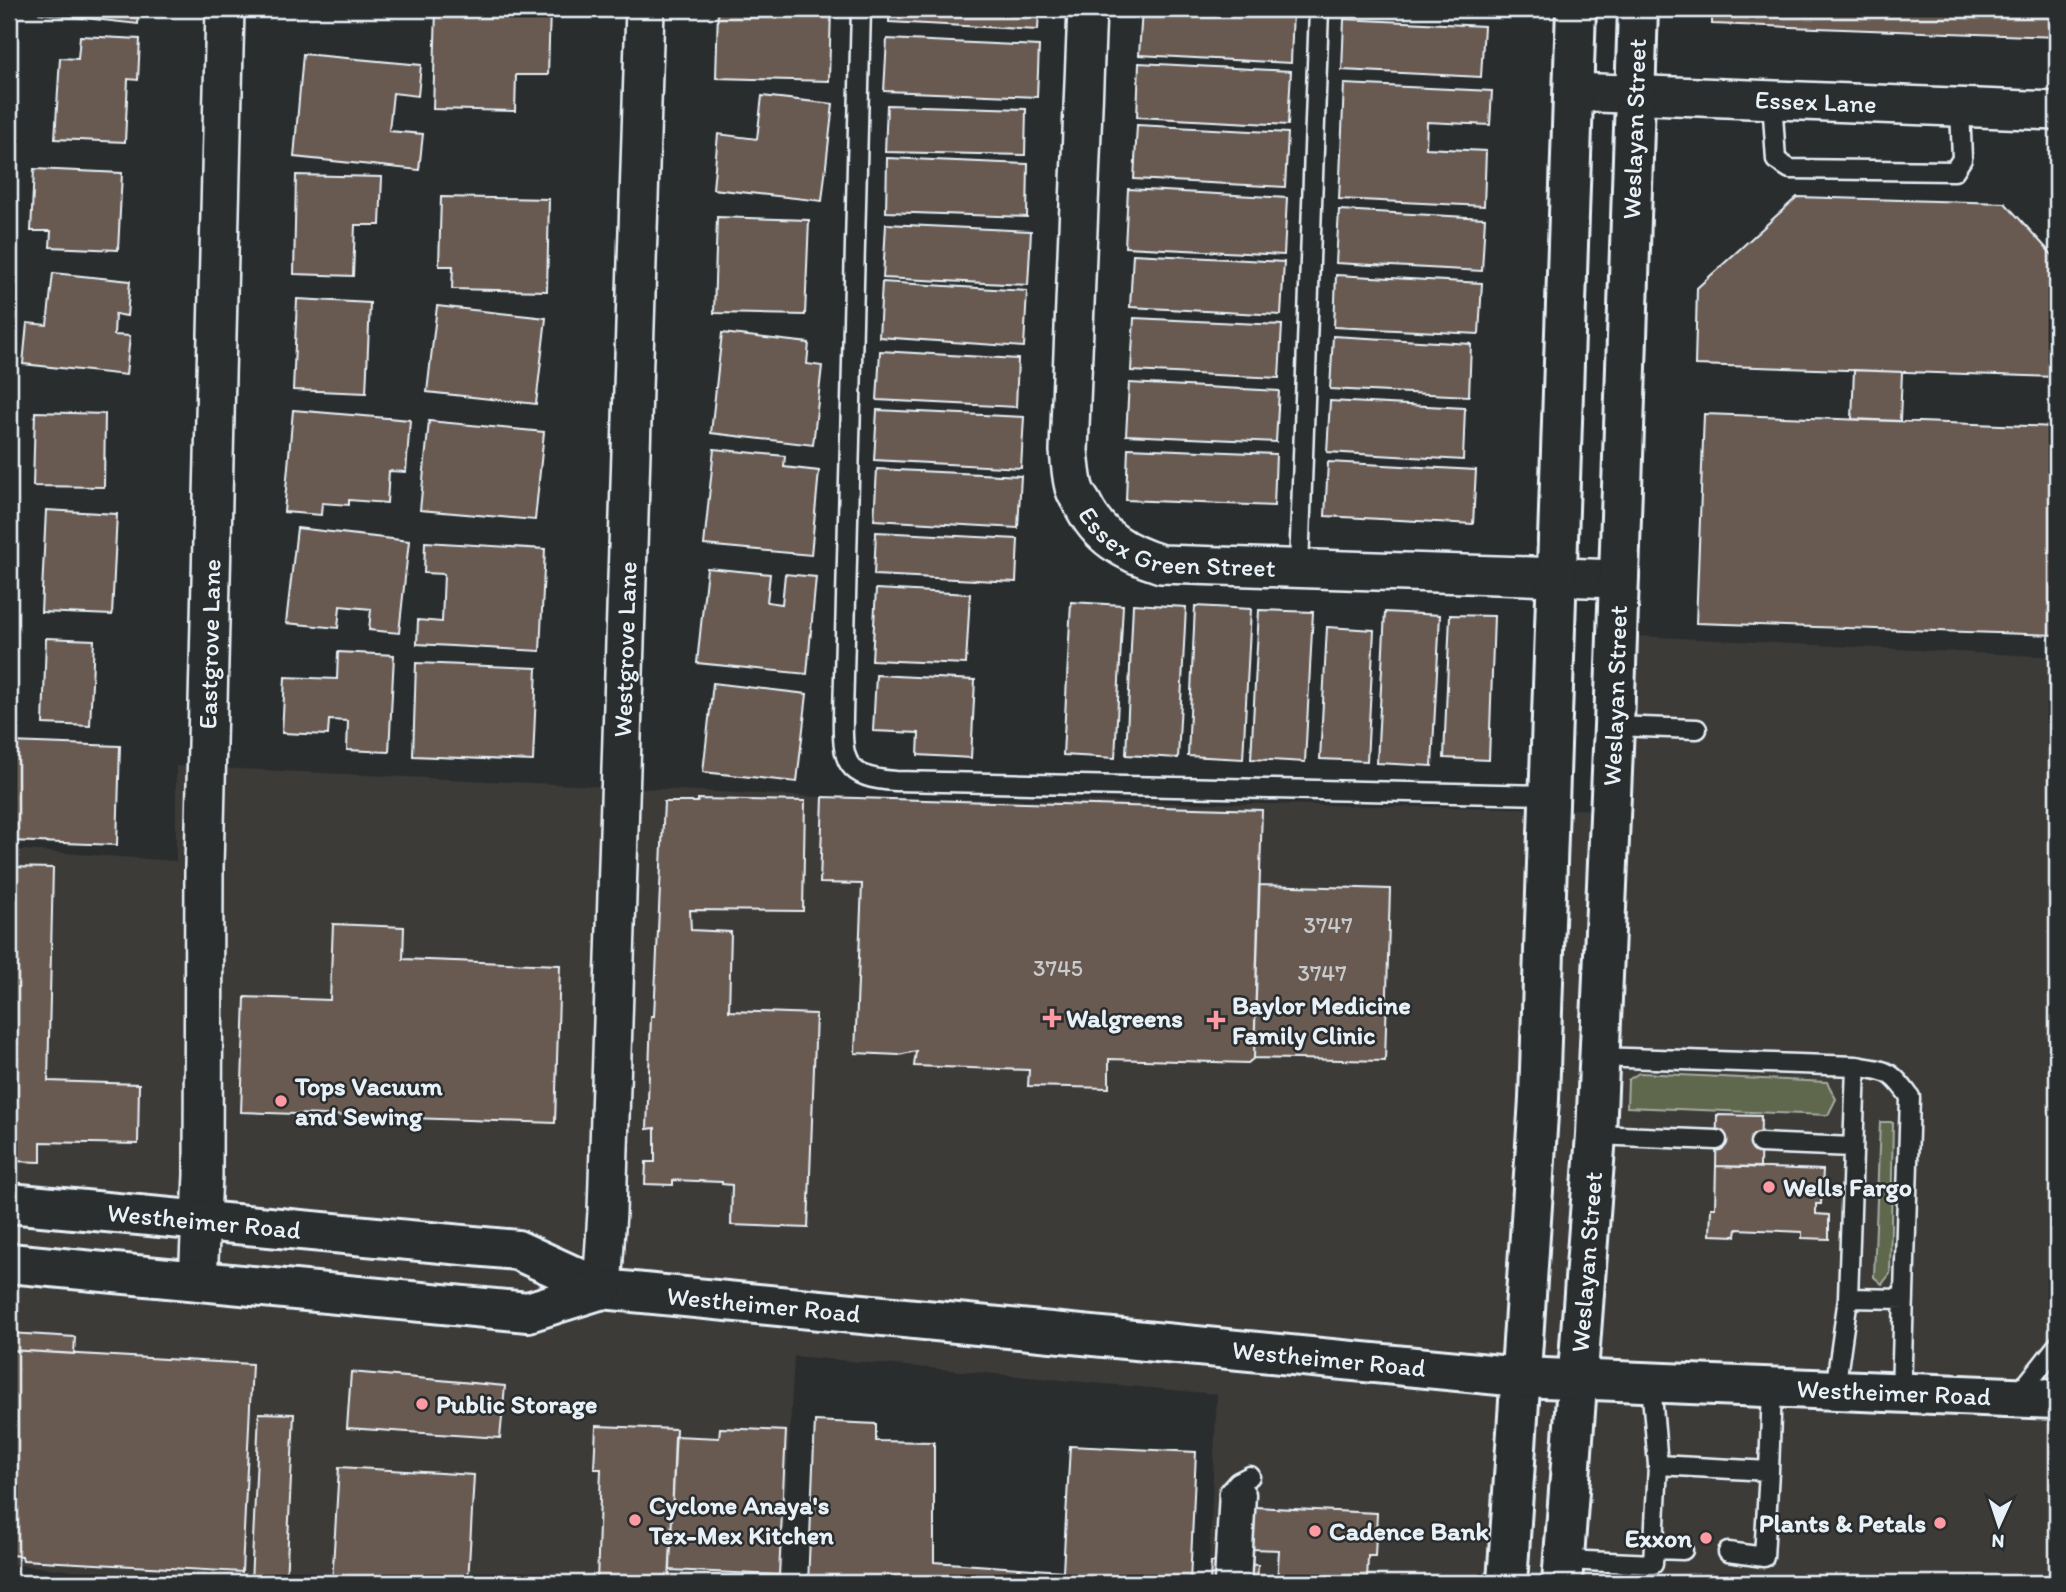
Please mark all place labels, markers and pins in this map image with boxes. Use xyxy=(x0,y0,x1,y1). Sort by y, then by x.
place label: Baylor Medicine Family Clinic xyxy=(1232,989,1411,1051)
place label: Walgreens xyxy=(1066,1002,1183,1034)
marker: Walgreens xyxy=(1044,1010,1060,1026)
marker: Baylor Medicine Family Clinic xyxy=(1206,1010,1226,1030)
place label: Tops Vacuum and Sewing xyxy=(294,1070,443,1132)
marker: Tops Vacuum and Sewing xyxy=(273,1093,289,1109)
place label: Wells Fargo xyxy=(1783,1171,1912,1203)
marker: Wells Fargo xyxy=(1761,1179,1777,1195)
place label: Public Storage xyxy=(436,1388,597,1420)
marker: Public Storage xyxy=(414,1396,430,1412)
place label: Cyclone Anaya's Tex-Mex Kitchen xyxy=(648,1489,834,1551)
place label: Plants & Petals xyxy=(1759,1507,1926,1539)
marker: Cyclone Anaya's Tex-Mex Kitchen xyxy=(627,1512,643,1528)
place label: Cadence Bank xyxy=(1329,1515,1489,1547)
marker: Plants & Petals xyxy=(1932,1515,1948,1531)
place label: Exxon xyxy=(1625,1522,1692,1554)
marker: Cadence Bank xyxy=(1307,1523,1323,1539)
marker: Exxon xyxy=(1698,1530,1714,1546)

